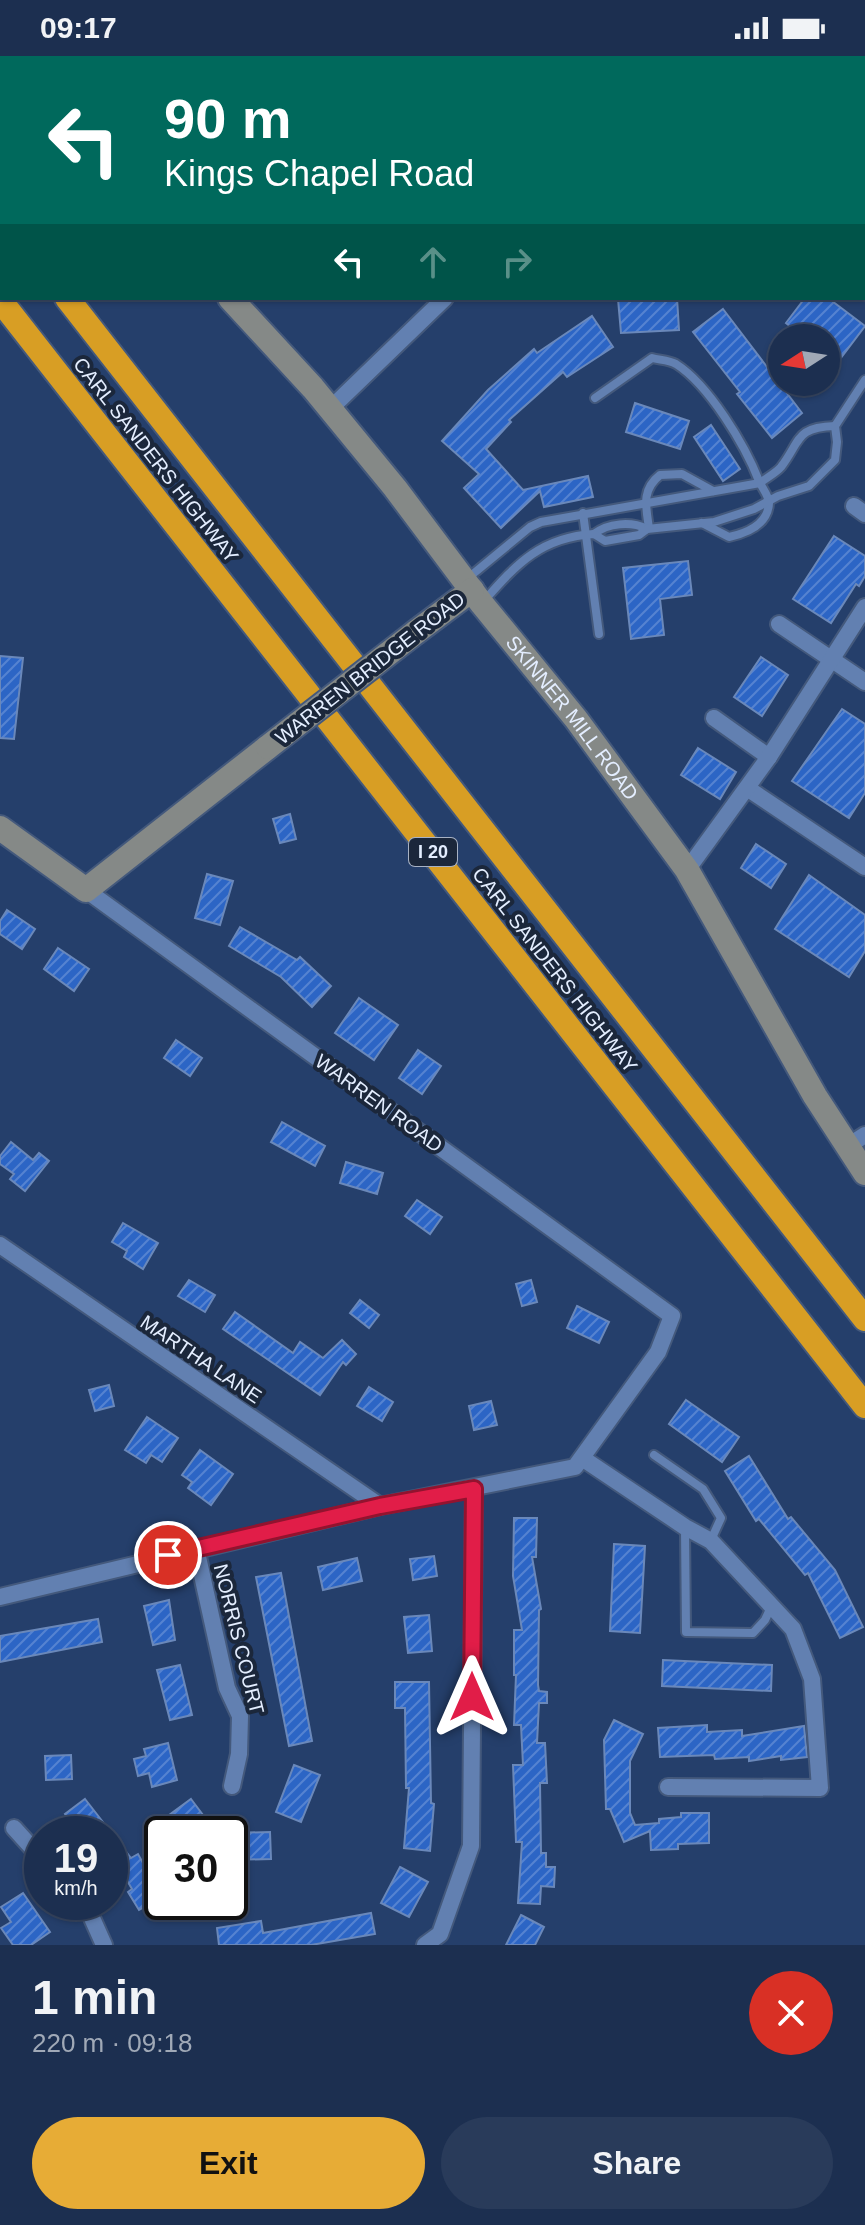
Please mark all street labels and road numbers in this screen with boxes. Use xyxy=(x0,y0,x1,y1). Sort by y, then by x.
street label: CARL SANDERS HIGHWAY xyxy=(69,353,243,567)
street label: WARREN BRIDGE ROAD xyxy=(271,587,469,749)
street label: SKINNER MILL ROAD xyxy=(502,631,643,804)
road number: I 20 xyxy=(409,838,457,866)
street label: CARL SANDERS HIGHWAY xyxy=(468,863,642,1077)
street label: WARREN ROAD xyxy=(311,1050,447,1156)
street label: MARTHA LANE xyxy=(136,1311,266,1407)
street label: NORRIS COURT xyxy=(210,1562,268,1716)

